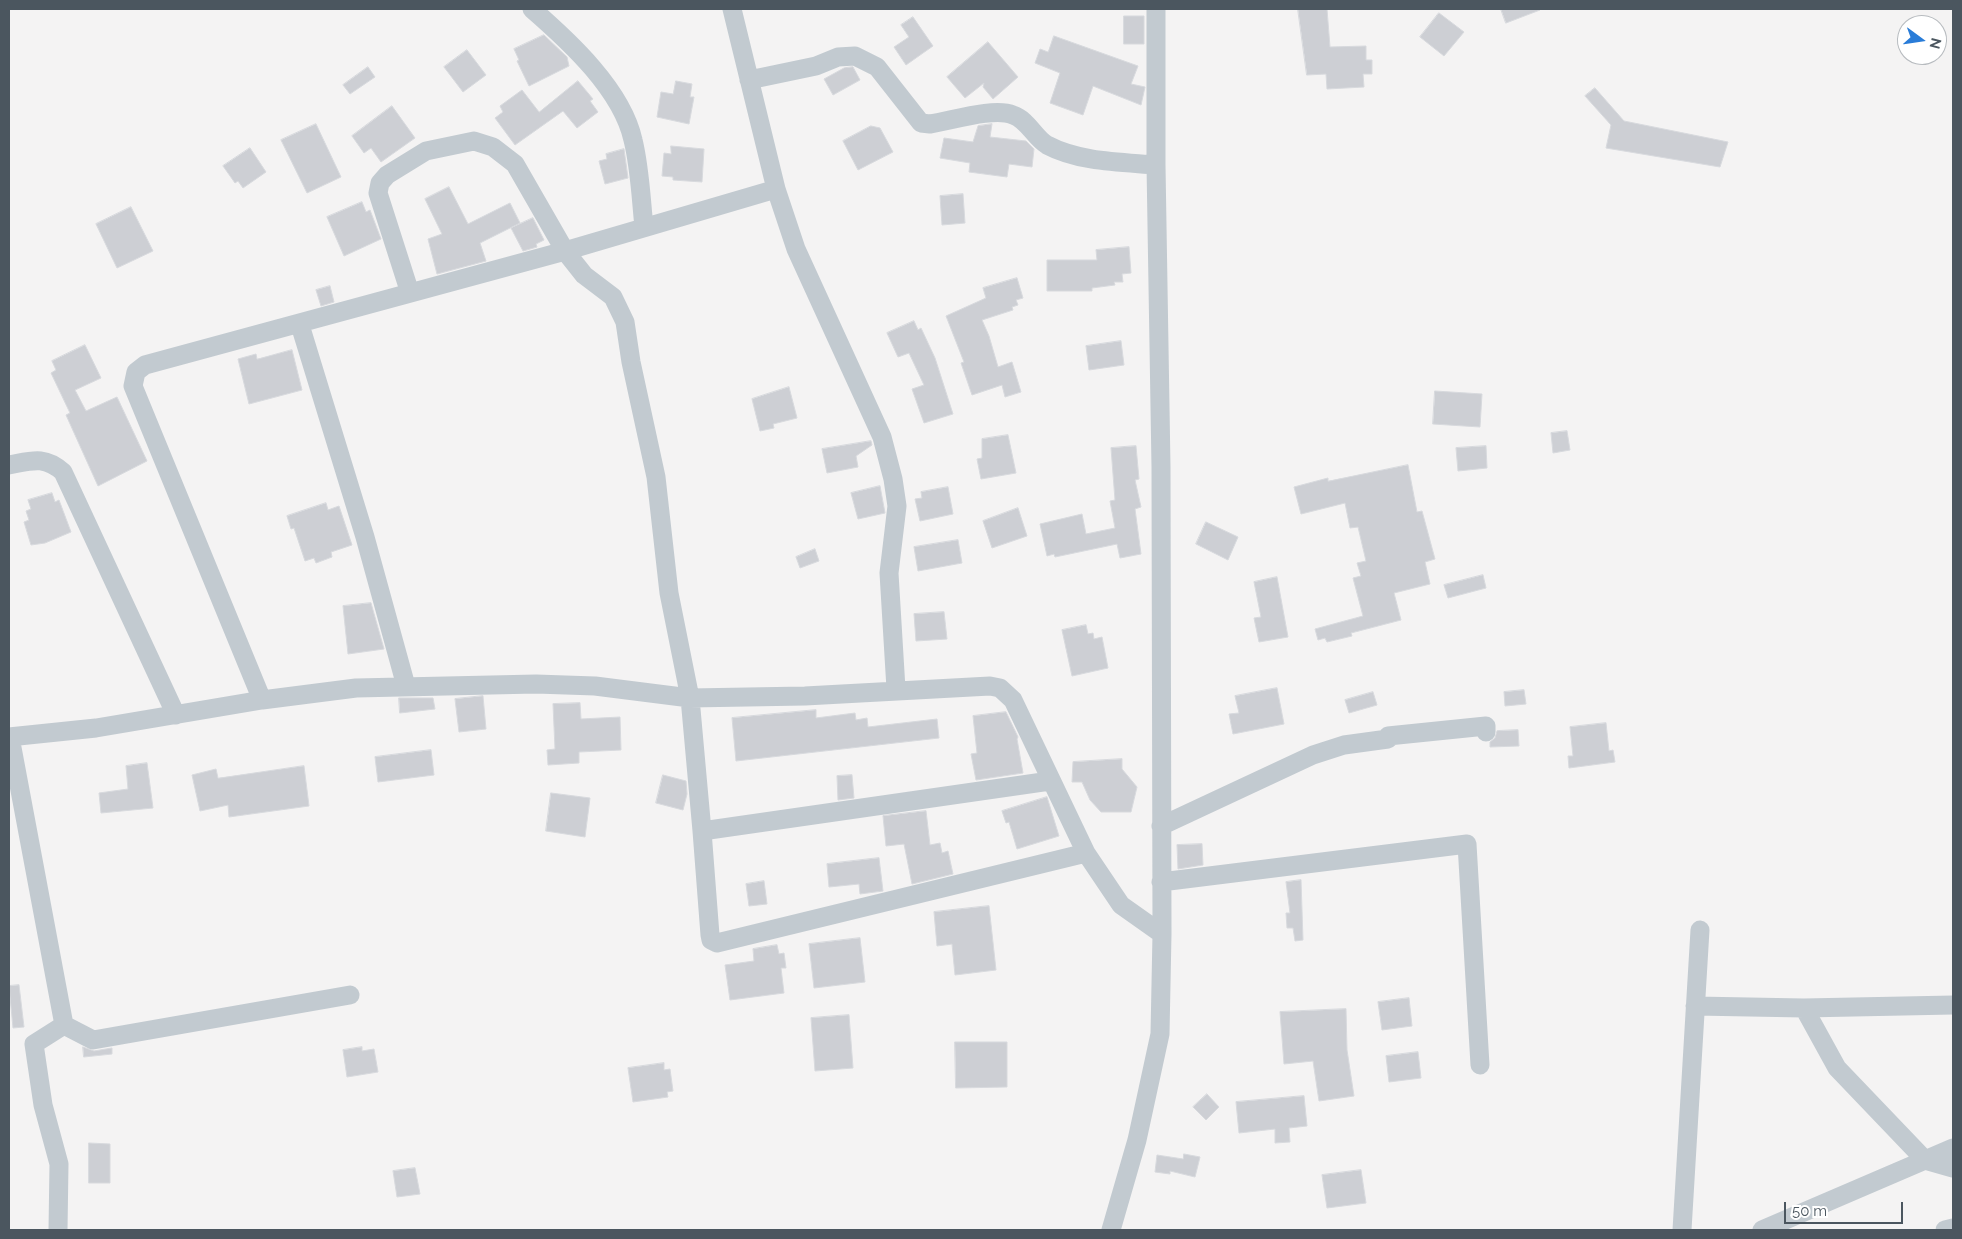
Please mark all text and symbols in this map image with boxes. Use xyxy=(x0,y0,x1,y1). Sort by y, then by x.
north arrow xyxy=(1897,15,1947,65)
text: N xyxy=(1927,36,1945,51)
scale bar xyxy=(1787,1192,1906,1224)
text: 50 m xyxy=(1792,1202,1827,1220)

